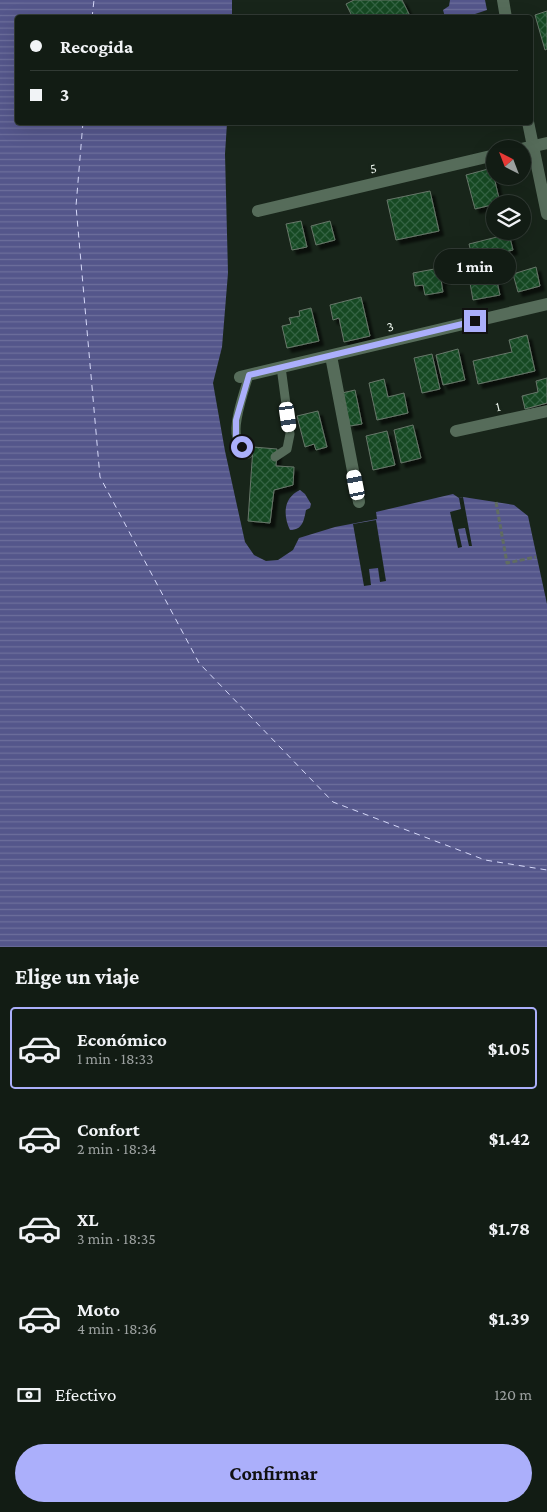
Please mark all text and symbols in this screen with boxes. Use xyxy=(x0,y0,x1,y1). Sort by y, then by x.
text: Recogida xyxy=(60,36,133,57)
text: 3 xyxy=(60,84,69,105)
north arrow xyxy=(486,140,531,185)
map controls xyxy=(486,140,531,240)
street label: 5 xyxy=(368,159,378,177)
button: layers xyxy=(486,195,531,240)
callout: 1 min xyxy=(434,248,516,284)
text: 1 min xyxy=(457,258,493,275)
route end xyxy=(464,310,486,332)
street label: 3 xyxy=(385,317,395,335)
street label: 1 xyxy=(494,398,502,414)
car xyxy=(278,401,297,433)
route start xyxy=(231,436,253,458)
car xyxy=(345,469,366,501)
text: Elige un viaje xyxy=(15,964,139,989)
icon: car xyxy=(17,1026,62,1071)
text: Económico xyxy=(77,1029,167,1050)
text: $1.05 xyxy=(488,1038,530,1059)
text: 1 min · 18:33 xyxy=(77,1050,153,1067)
icon: car xyxy=(17,1116,62,1161)
text: Confort xyxy=(77,1119,140,1140)
text: $1.42 xyxy=(489,1128,530,1149)
text: 2 min · 18:34 xyxy=(77,1140,156,1157)
icon: car xyxy=(17,1206,62,1251)
text: XL xyxy=(77,1209,99,1230)
text: $1.78 xyxy=(489,1218,530,1239)
text: 3 min · 18:35 xyxy=(77,1230,156,1247)
icon: car xyxy=(17,1296,62,1341)
text: Moto xyxy=(77,1299,120,1320)
text: $1.39 xyxy=(488,1308,530,1329)
text: 4 min · 18:36 xyxy=(77,1320,157,1337)
icon: cash xyxy=(15,1381,43,1409)
text: Efectivo xyxy=(55,1384,116,1405)
text: 120 m xyxy=(494,1386,532,1403)
button: Confirmar xyxy=(15,1444,532,1502)

